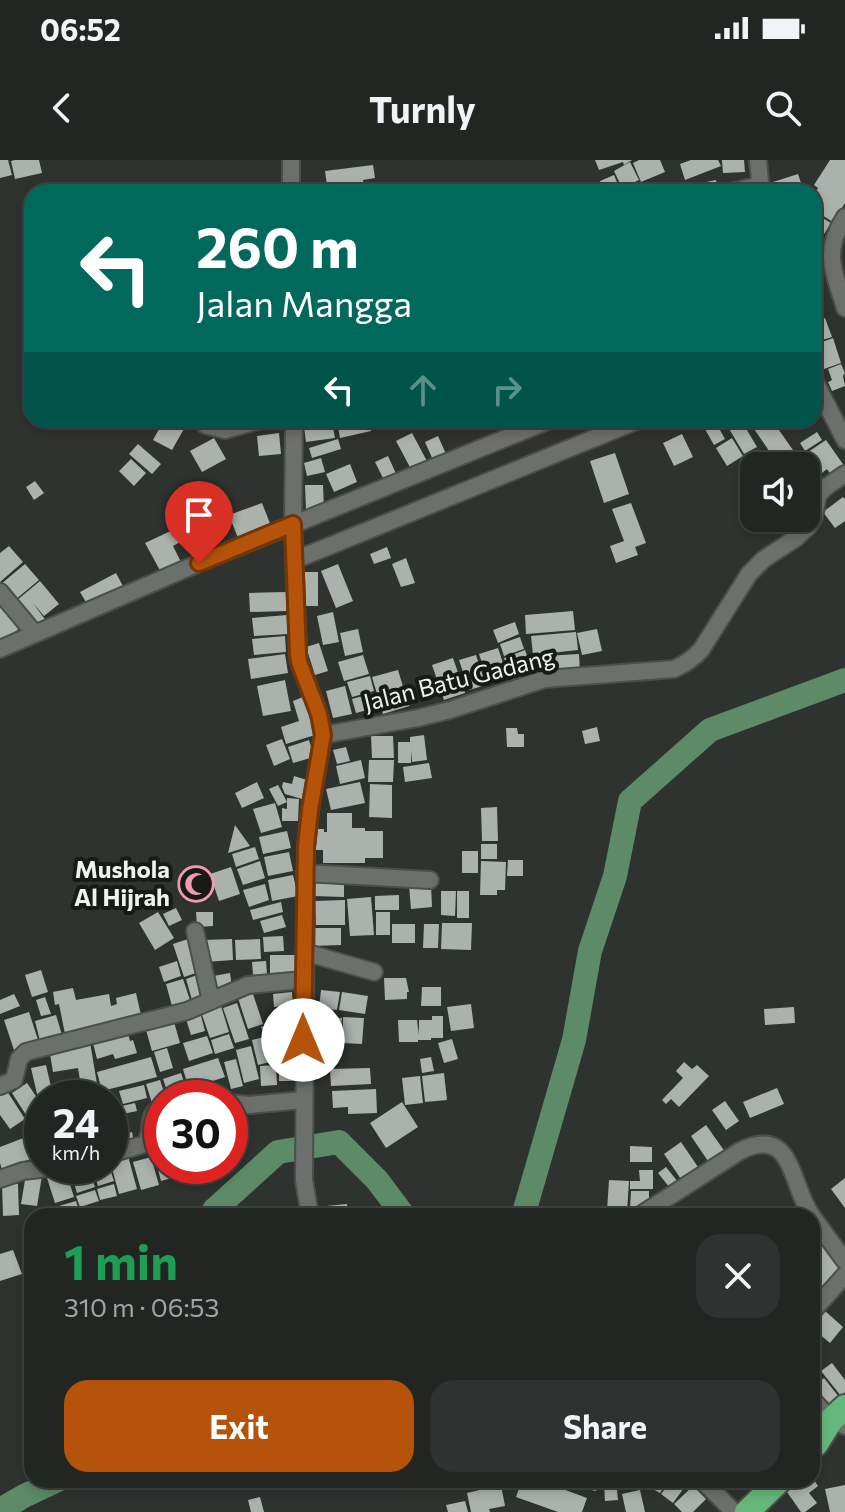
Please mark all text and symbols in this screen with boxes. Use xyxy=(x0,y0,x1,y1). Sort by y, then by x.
text: 06:52 xyxy=(40,10,121,47)
icon: back xyxy=(40,86,84,130)
text: Turnly xyxy=(369,86,476,130)
icon: search xyxy=(761,86,805,130)
text: 260 m xyxy=(196,211,359,280)
icon: left xyxy=(64,216,168,320)
text: Jalan Mangga xyxy=(196,280,412,324)
icon: left xyxy=(317,368,361,412)
icon: ahead xyxy=(401,368,445,412)
icon: right xyxy=(485,368,529,412)
map controls xyxy=(740,452,820,532)
button: sound xyxy=(740,452,820,532)
pin xyxy=(165,481,233,563)
icon: arrive xyxy=(177,493,221,537)
street label: Jalan Batu Gadang xyxy=(360,641,557,716)
place label: Mushola Al Hijrah xyxy=(74,854,170,911)
mosque icon: Mushola Al Hijrah xyxy=(177,865,215,903)
position arrow xyxy=(261,998,345,1082)
speed limit sign: 30 xyxy=(144,1080,248,1184)
text: 24 xyxy=(53,1097,99,1146)
text: km/h xyxy=(52,1140,100,1164)
text: 1 min xyxy=(64,1231,178,1290)
button: close xyxy=(696,1234,780,1318)
text: 310 m · 06:53 xyxy=(64,1291,219,1322)
button: Exit xyxy=(64,1380,414,1472)
button: Share xyxy=(430,1380,780,1472)

